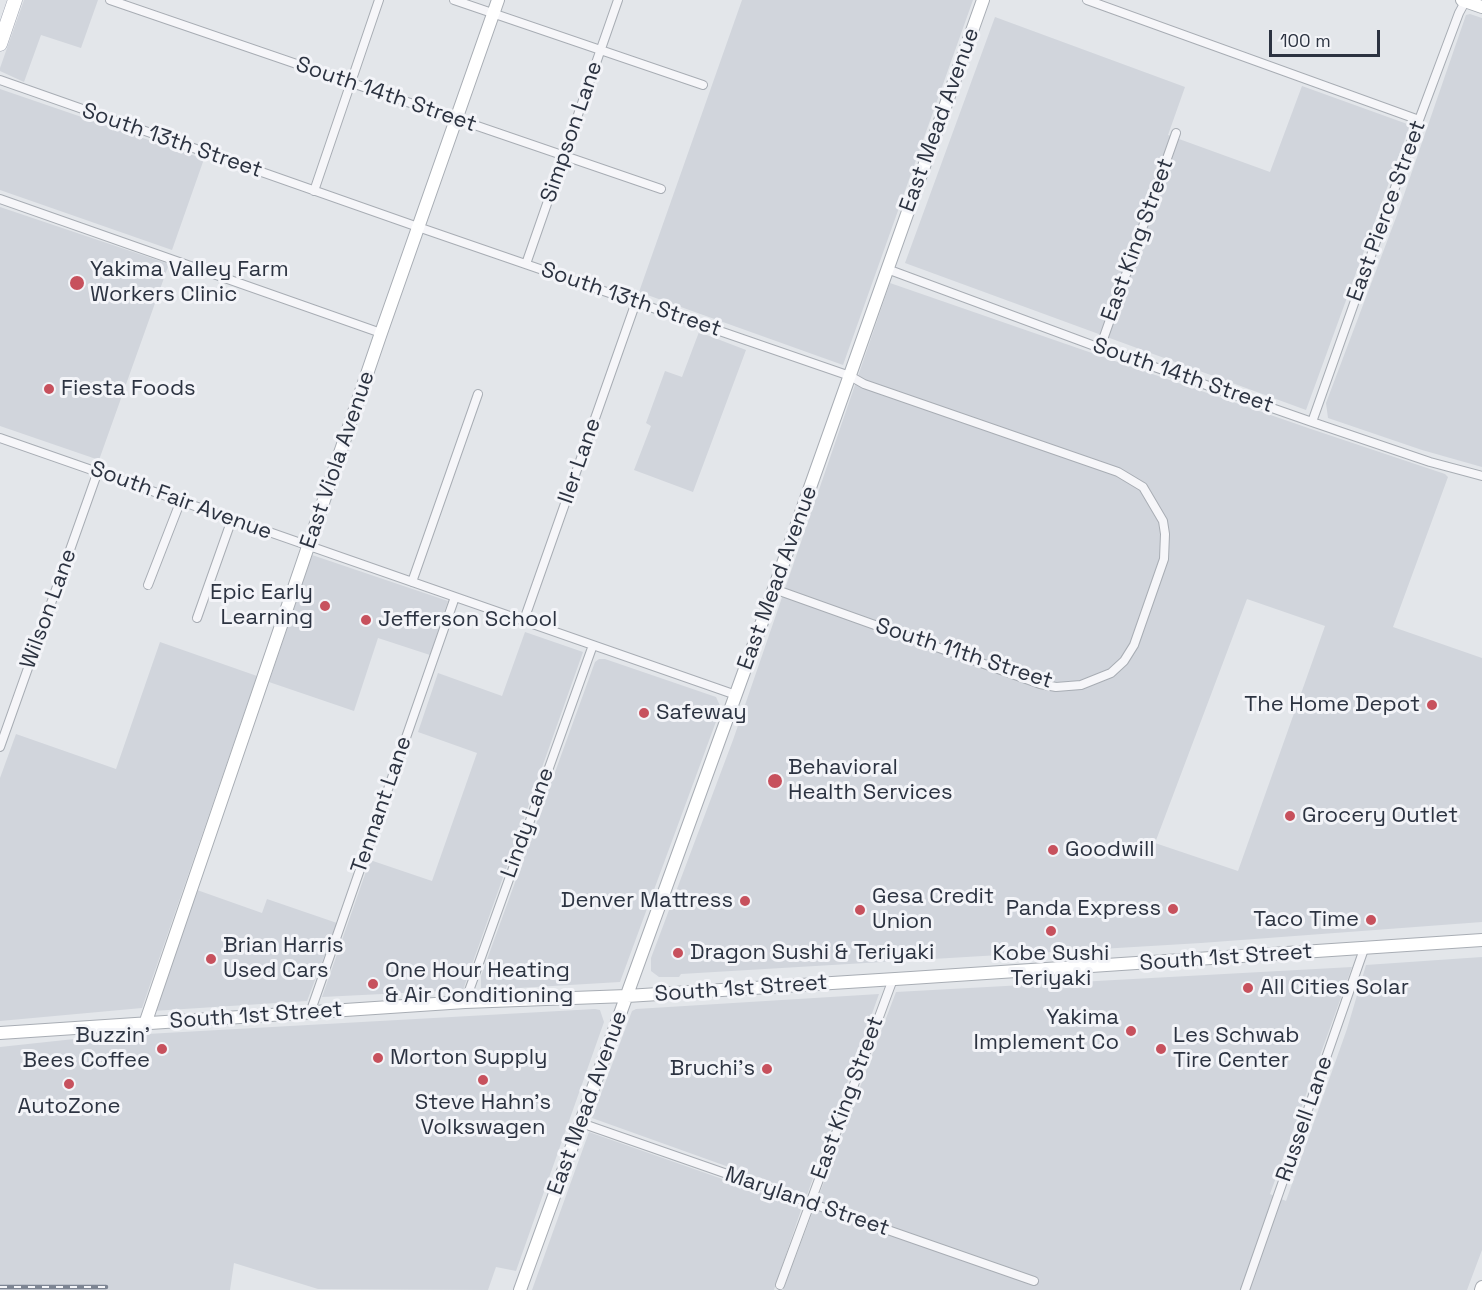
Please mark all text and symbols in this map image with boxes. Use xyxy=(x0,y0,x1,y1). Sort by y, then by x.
scale bar xyxy=(1272,18,1383,56)
street label: East Mead Avenue xyxy=(894,24,986,216)
text: 100 m xyxy=(1280,29,1331,52)
street label: South 14th Street xyxy=(292,52,480,138)
street label: Simpson Lane xyxy=(536,58,608,206)
street label: South 13th Street xyxy=(78,98,266,184)
street label: East Pierce Street xyxy=(1342,117,1432,305)
street label: East King Street xyxy=(1096,155,1180,325)
place label: Yakima Valley Farm Workers Clinic xyxy=(90,257,289,308)
street label: South 13th Street xyxy=(537,257,725,343)
marker: Yakima Valley Farm Workers Clinic xyxy=(68,274,86,292)
street label: South 14th Street xyxy=(1089,333,1277,419)
street label: East Viola Avenue xyxy=(295,368,381,552)
place label: Fiesta Foods xyxy=(61,376,196,402)
marker: Fiesta Foods xyxy=(42,382,56,396)
street label: Iler Lane xyxy=(553,415,607,507)
street label: South Fair Avenue xyxy=(87,456,275,546)
street label: East Mead Avenue xyxy=(732,482,824,674)
street label: Wilson Lane xyxy=(15,546,83,672)
place label: Epic Early Learning xyxy=(210,580,313,632)
marker: Epic Early Learning xyxy=(318,599,332,613)
place label: Jefferson School xyxy=(378,607,557,633)
marker: Jefferson School xyxy=(359,613,373,627)
street label: South 11th Street xyxy=(872,613,1056,695)
place label: The Home Depot xyxy=(1244,692,1420,718)
marker: The Home Depot xyxy=(1425,698,1439,712)
place label: Safeway xyxy=(656,700,747,726)
marker: Safeway xyxy=(637,706,651,720)
street label: Tennant Lane xyxy=(346,733,418,877)
place label: Behavioral Health Services xyxy=(788,755,953,806)
street label: Lindy Lane xyxy=(496,764,560,882)
marker: Behavioral Health Services xyxy=(766,772,784,790)
place label: Grocery Outlet xyxy=(1302,803,1458,829)
marker: Grocery Outlet xyxy=(1283,809,1297,823)
place label: Goodwill xyxy=(1065,837,1155,863)
marker: Goodwill xyxy=(1046,843,1060,857)
place label: Gesa Credit Union xyxy=(872,884,994,936)
place label: Denver Mattress xyxy=(561,888,733,914)
marker: Denver Mattress xyxy=(738,894,752,908)
place label: Panda Express xyxy=(1006,896,1161,922)
marker: Panda Express xyxy=(1166,902,1180,916)
marker: Gesa Credit Union xyxy=(853,903,867,917)
place label: Taco Time xyxy=(1253,907,1359,933)
marker: Taco Time xyxy=(1364,913,1378,927)
marker: Kobe Sushi Teriyaki xyxy=(1044,924,1058,938)
place label: Brian Harris Used Cars xyxy=(223,933,344,984)
street label: South 1st Street xyxy=(1139,939,1313,977)
place label: Dragon Sushi & Teriyaki xyxy=(690,940,935,966)
place label: Kobe Sushi Teriyaki xyxy=(993,941,1109,992)
marker: Dragon Sushi & Teriyaki xyxy=(671,946,685,960)
marker: Brian Harris Used Cars xyxy=(204,952,218,966)
place label: One Hour Heating & Air Conditioning xyxy=(385,958,573,1010)
street label: South 1st Street xyxy=(654,970,828,1008)
place label: All Cities Solar xyxy=(1260,975,1409,1001)
marker: One Hour Heating & Air Conditioning xyxy=(366,977,380,991)
marker: All Cities Solar xyxy=(1241,981,1255,995)
street label: South 1st Street xyxy=(169,997,343,1035)
place label: Yakima Implement Co xyxy=(974,1005,1119,1056)
street label: East Mead Avenue xyxy=(542,1007,634,1199)
street label: East King Street xyxy=(806,1013,890,1183)
place label: Buzzin' Bees Coffee xyxy=(23,1023,150,1074)
place label: Les Schwab Tire Center xyxy=(1173,1023,1299,1074)
marker: Yakima Implement Co xyxy=(1124,1024,1138,1038)
marker: Buzzin' Bees Coffee xyxy=(155,1042,169,1056)
marker: Les Schwab Tire Center xyxy=(1154,1042,1168,1056)
place label: Morton Supply xyxy=(390,1045,548,1071)
marker: Morton Supply xyxy=(371,1051,385,1065)
street label: Russell Lane xyxy=(1271,1053,1339,1185)
place label: Bruchi's xyxy=(670,1056,755,1082)
marker: Bruchi's xyxy=(760,1062,774,1076)
marker: Steve Hahn's Volkswagen xyxy=(476,1073,490,1087)
marker: AutoZone xyxy=(62,1077,76,1091)
place label: Steve Hahn's Volkswagen xyxy=(415,1090,551,1142)
place label: AutoZone xyxy=(17,1094,121,1120)
street label: Maryland Street xyxy=(721,1162,893,1242)

